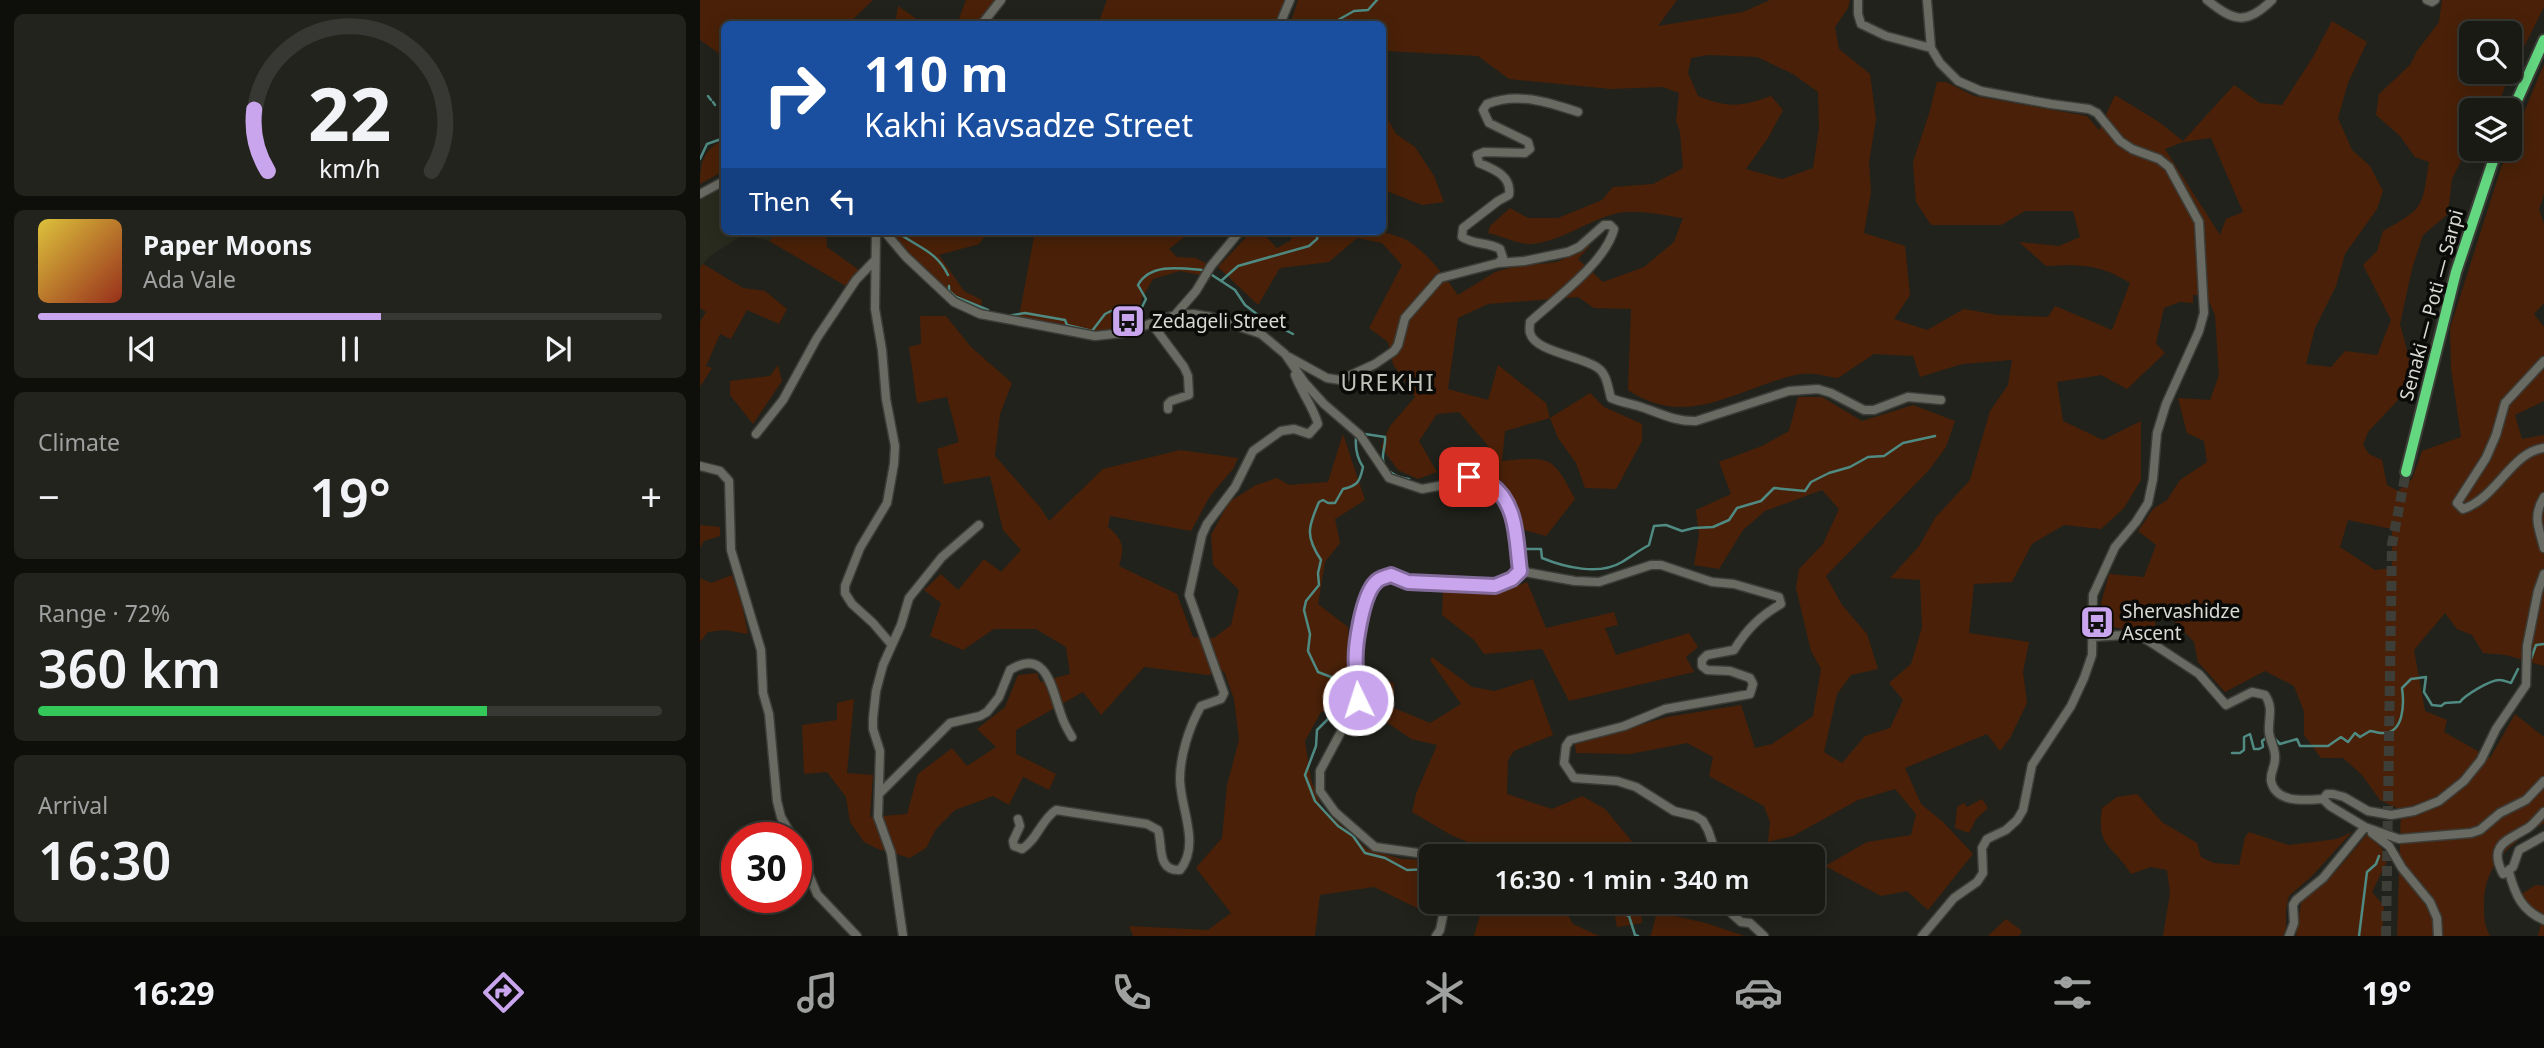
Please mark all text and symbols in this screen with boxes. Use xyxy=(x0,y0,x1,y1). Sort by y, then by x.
map controls xyxy=(2459,21,2522,161)
button: search xyxy=(2459,21,2522,84)
text: 110 m xyxy=(864,40,1009,106)
icon: right xyxy=(749,49,840,140)
text: 22 xyxy=(308,63,392,162)
button: layers xyxy=(2459,98,2522,161)
text: Kakhi Kavsadze Street xyxy=(864,103,1193,146)
text: km/h xyxy=(319,151,381,185)
icon: left xyxy=(824,182,862,220)
text: Then xyxy=(749,183,810,219)
street label: Senaki — Poti — Sarpi xyxy=(2393,207,2469,403)
text: Paper Moons xyxy=(143,227,312,263)
text: Ada Vale xyxy=(143,263,236,295)
bus stop icon: Zedageli Street xyxy=(1109,302,1147,340)
place label: Zedageli Street xyxy=(1152,308,1286,334)
icon: previous xyxy=(123,330,161,368)
icon: pause xyxy=(331,330,369,368)
icon: next xyxy=(539,330,577,368)
district label: UREKHI xyxy=(1341,366,1435,398)
text: Climate xyxy=(38,426,120,458)
pin xyxy=(1439,447,1499,507)
icon: arrive xyxy=(1450,458,1488,496)
text: 19° xyxy=(309,461,391,532)
text: − xyxy=(38,470,60,522)
text: + xyxy=(640,470,662,522)
text: Range · 72% xyxy=(38,597,170,629)
place label: Shervashidze Ascent xyxy=(2122,598,2240,646)
bus stop icon: Shervashidze Ascent xyxy=(2078,603,2116,641)
text: 360 km xyxy=(38,632,221,703)
position arrow xyxy=(1321,663,1395,737)
text: Arrival xyxy=(38,789,108,821)
speed limit sign: 30 xyxy=(721,822,812,913)
text: 16:30 xyxy=(38,824,171,895)
text: 16:30 · 1 min · 340 m xyxy=(1495,861,1749,897)
icon: directions xyxy=(479,968,528,1017)
icon: music xyxy=(793,968,842,1017)
icon: phone xyxy=(1107,968,1156,1017)
icon: climate xyxy=(1420,968,1469,1017)
icon: car xyxy=(1734,968,1783,1017)
icon: filters xyxy=(2048,968,2097,1017)
text: 16:29 xyxy=(132,971,215,1014)
text: 19° xyxy=(2361,971,2412,1014)

